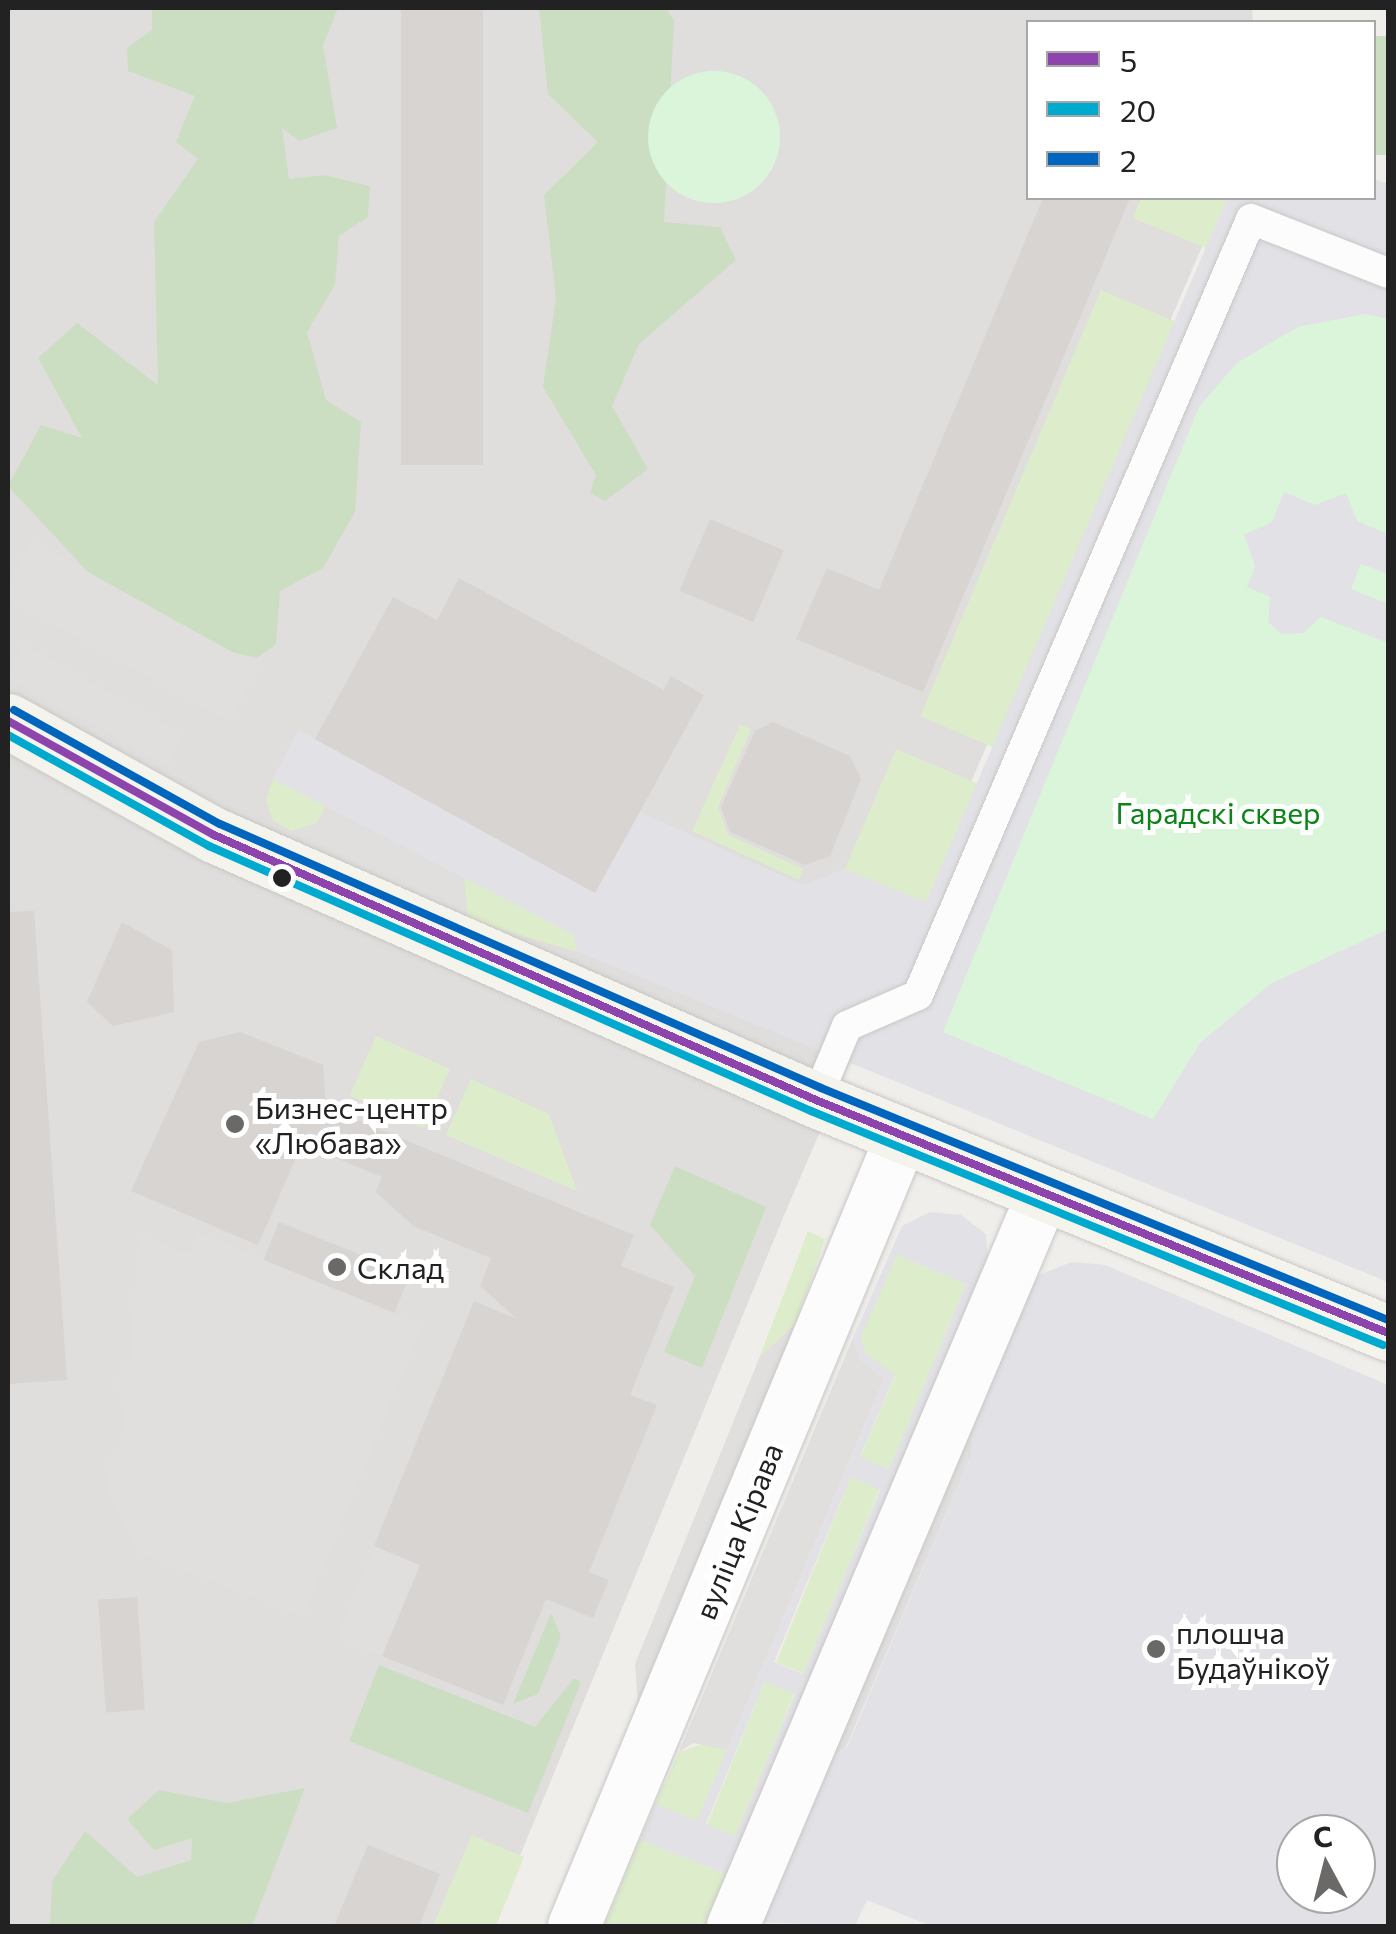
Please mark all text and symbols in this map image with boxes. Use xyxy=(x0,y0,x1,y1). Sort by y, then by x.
legend xyxy=(1026,20,1376,200)
text: 5 xyxy=(1120,41,1137,78)
text: 20 xyxy=(1120,91,1156,128)
text: 2 xyxy=(1120,141,1137,178)
park label: Гарадскі сквер xyxy=(1115,794,1321,830)
unlabelled marker xyxy=(272,868,292,888)
place label: Бизнес-центр «Любава» xyxy=(255,1089,448,1160)
marker: Бизнес-центр «Любава» xyxy=(224,1113,246,1135)
place label: Склад xyxy=(357,1249,444,1285)
marker: Склад xyxy=(326,1256,348,1278)
street label: вуліца Кірава xyxy=(686,1438,790,1624)
place label: плошча Будаўнікоў xyxy=(1176,1614,1330,1684)
marker: плошча Будаўнікоў xyxy=(1145,1638,1167,1660)
north arrow xyxy=(1276,1814,1376,1914)
text: С xyxy=(1311,1818,1334,1854)

